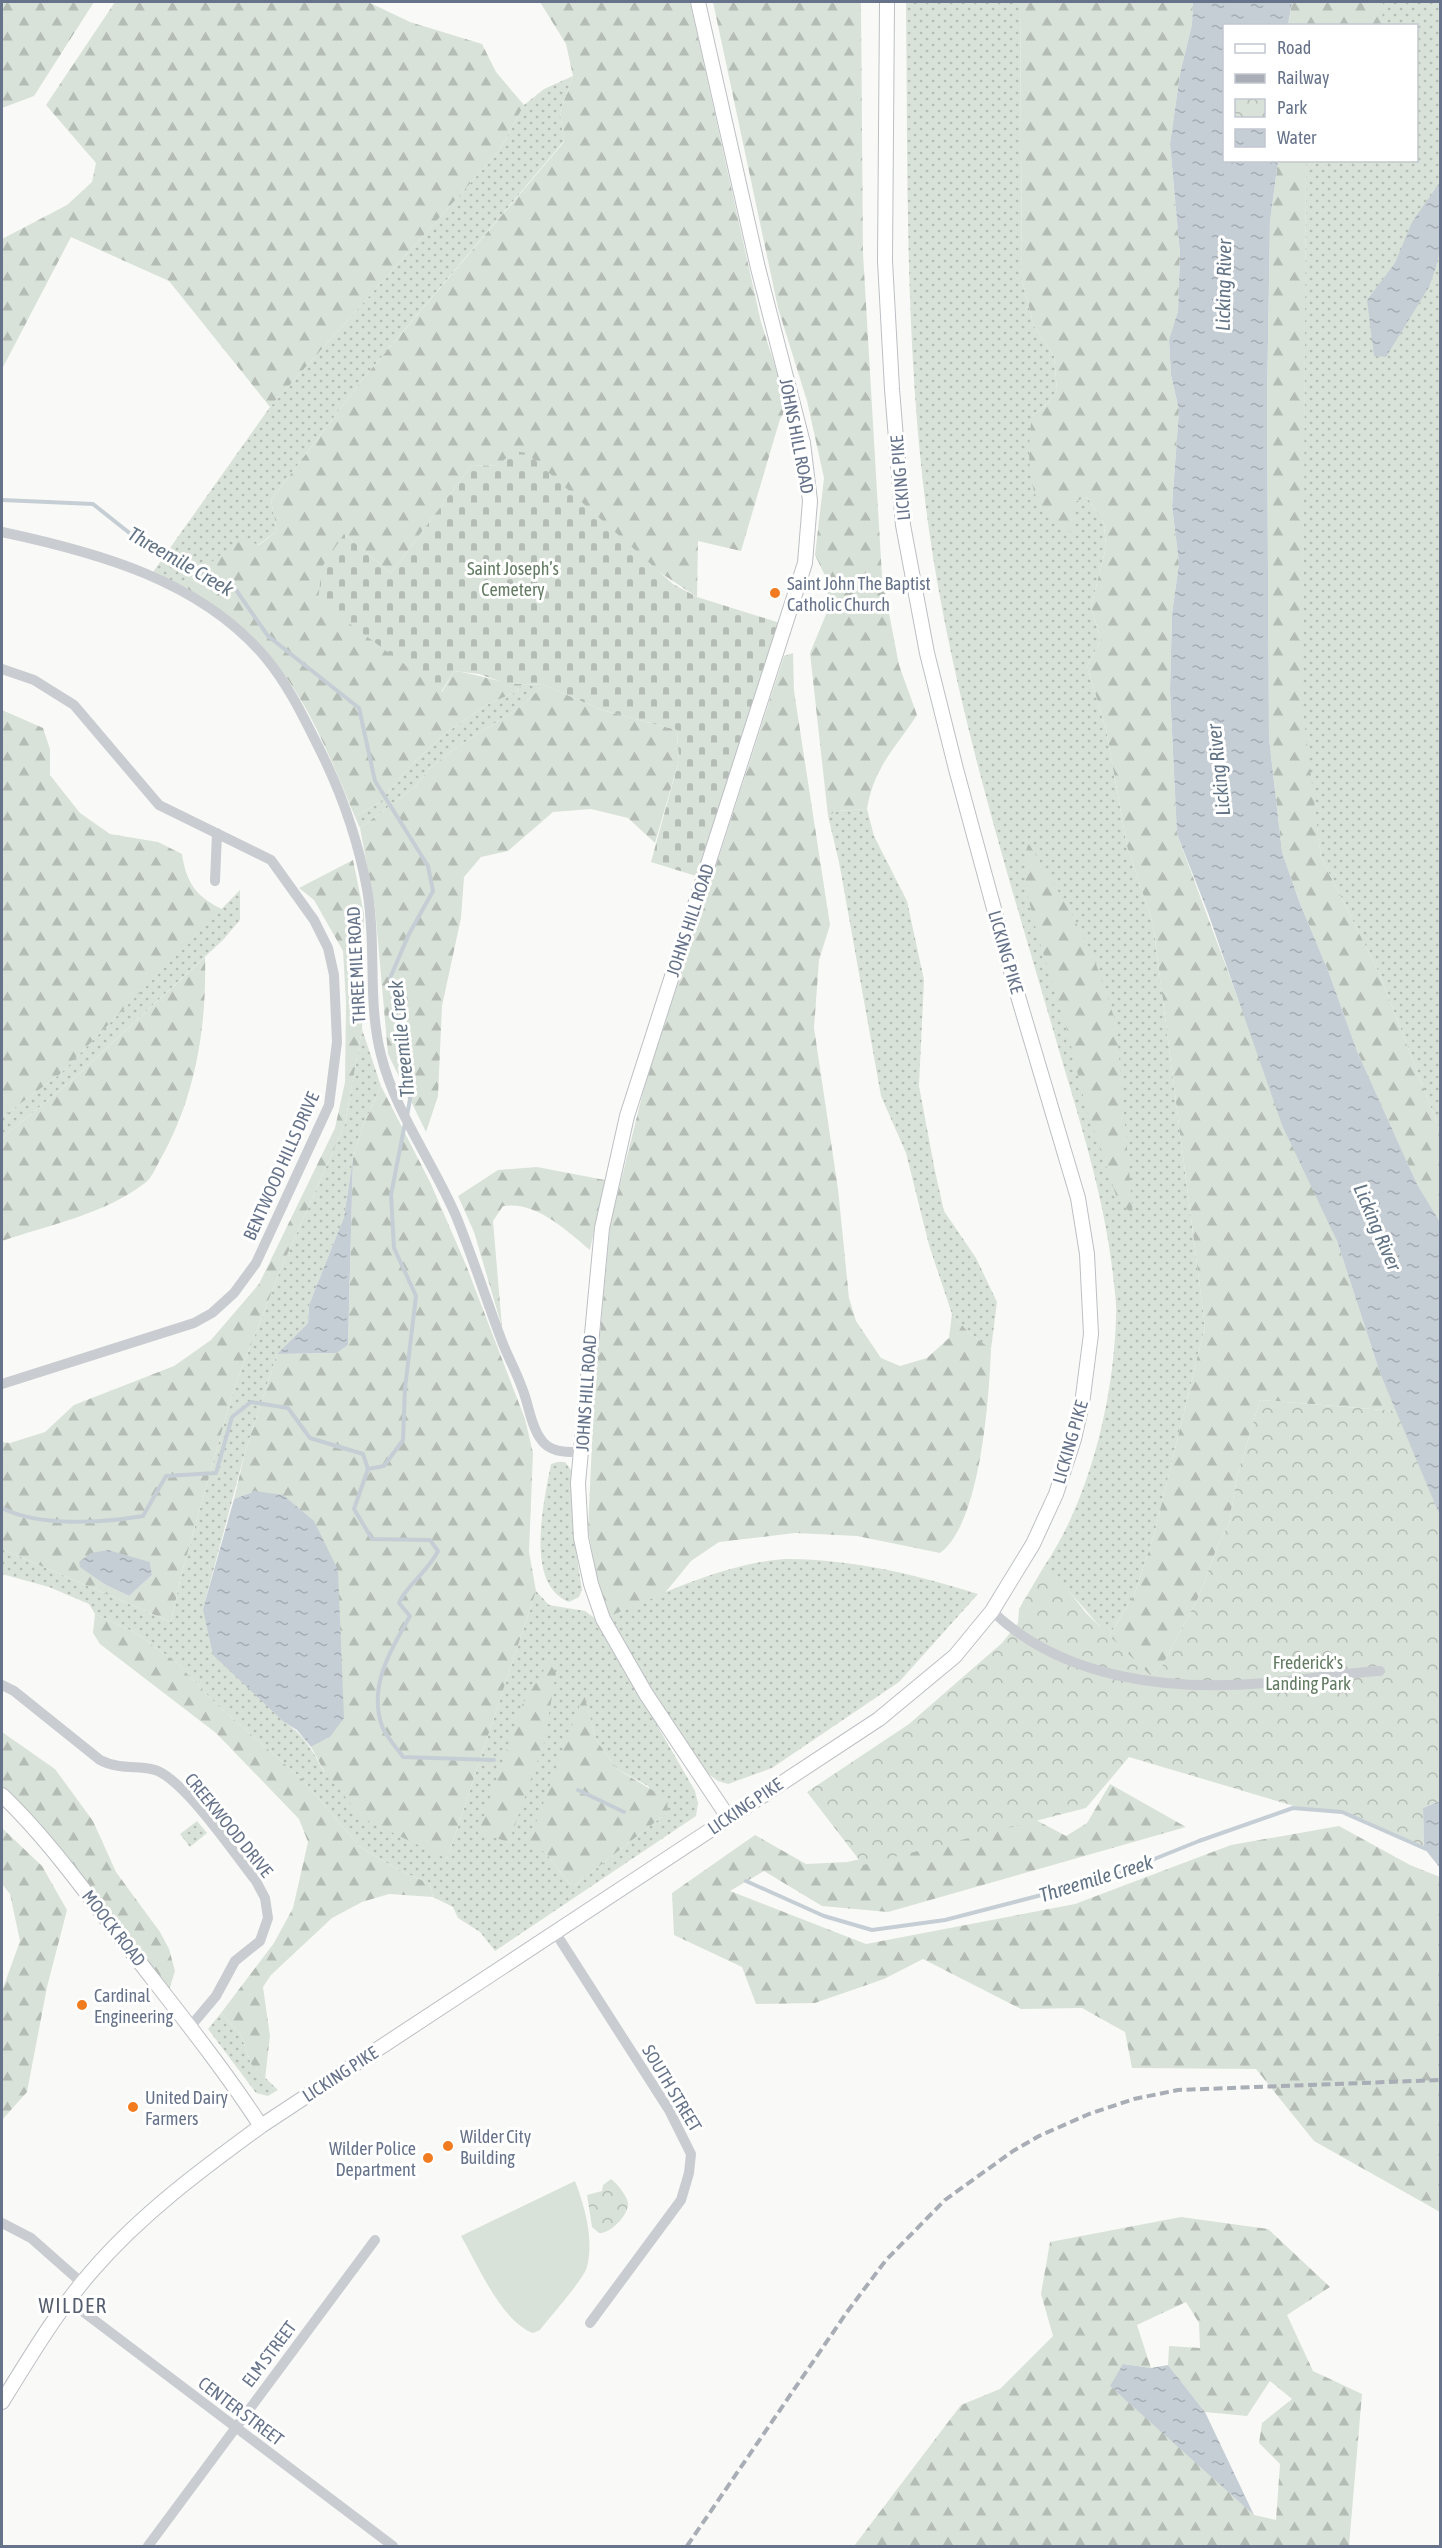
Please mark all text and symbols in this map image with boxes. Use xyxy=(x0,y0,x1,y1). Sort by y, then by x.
legend xyxy=(1223,24,1418,162)
text: Road xyxy=(1277,37,1311,58)
text: Railway xyxy=(1277,67,1329,88)
text: Park xyxy=(1277,97,1307,118)
text: Water xyxy=(1277,127,1317,148)
water label: Licking River xyxy=(1211,238,1235,331)
street label: JOHNS HILL ROAD xyxy=(776,377,818,495)
street label: LICKING PIKE xyxy=(886,434,914,522)
water label: Threemile Creek xyxy=(124,522,238,601)
park label: Saint Joseph’s Cemetery xyxy=(467,558,559,600)
place label: Saint John The Baptist Catholic Church xyxy=(787,573,931,615)
marker: Saint John The Baptist Catholic Church xyxy=(768,586,782,600)
water label: Licking River xyxy=(1202,722,1234,817)
street label: JOHNS HILL ROAD xyxy=(662,861,718,979)
street label: THREE MILE ROAD xyxy=(342,906,370,1024)
street label: LICKING PIKE xyxy=(984,908,1028,996)
water label: Threemile Creek xyxy=(383,979,419,1099)
street label: BENTWOOD HILLS DRIVE xyxy=(239,1088,323,1244)
water label: Licking River xyxy=(1349,1180,1407,1275)
street label: JOHNS HILL ROAD xyxy=(571,1334,601,1452)
street label: LICKING PIKE xyxy=(1048,1398,1092,1486)
park label: Frederick's Landing Park xyxy=(1265,1652,1351,1694)
street label: CREEKWOOD DRIVE xyxy=(181,1769,278,1882)
street label: LICKING PIKE xyxy=(704,1773,787,1839)
water label: Threemile Creek xyxy=(1036,1850,1156,1906)
street label: MOOCK ROAD xyxy=(78,1886,150,1970)
place label: Cardinal Engineering xyxy=(94,1985,173,2027)
marker: Cardinal Engineering xyxy=(75,1998,89,2012)
street label: SOUTH STREET xyxy=(638,2041,706,2135)
street label: LICKING PIKE xyxy=(298,2042,382,2106)
place label: United Dairy Farmers xyxy=(145,2087,228,2129)
marker: United Dairy Farmers xyxy=(126,2100,140,2114)
place label: Wilder City Building xyxy=(460,2126,531,2168)
place label: Wilder Police Department xyxy=(329,2138,416,2180)
marker: Wilder City Building xyxy=(441,2139,455,2153)
marker: Wilder Police Department xyxy=(421,2151,435,2165)
district label: WILDER xyxy=(39,2293,107,2317)
street label: ELM STREET xyxy=(237,2317,301,2391)
street label: CENTER STREET xyxy=(194,2372,288,2450)

